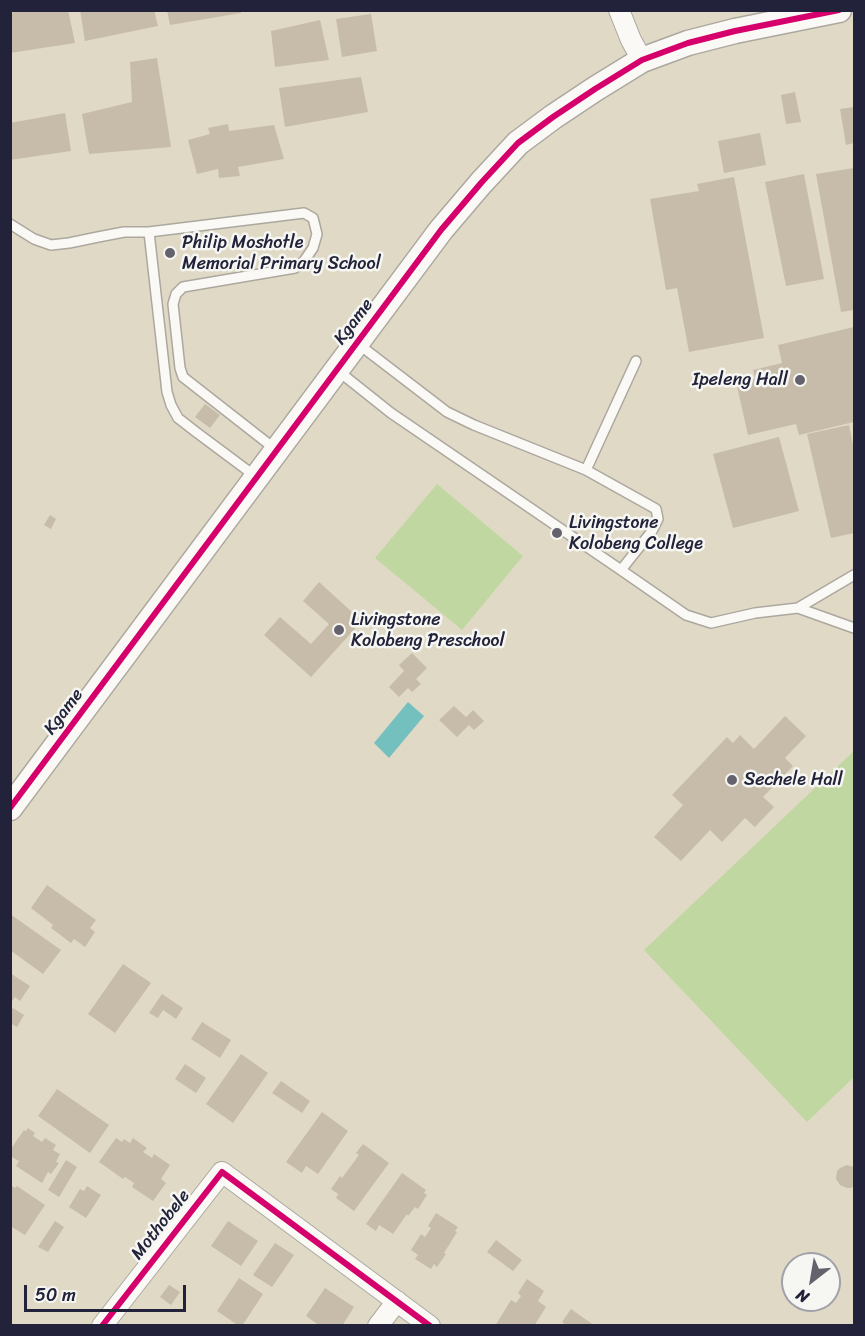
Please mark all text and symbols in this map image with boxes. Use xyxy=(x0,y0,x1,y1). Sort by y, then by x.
place label: Philip Moshotle Memorial Primary School xyxy=(182,232,381,274)
marker: Philip Moshotle Memorial Primary School xyxy=(163,246,177,260)
street label: Kgame xyxy=(330,295,378,349)
place label: Ipeleng Hall xyxy=(692,369,788,391)
marker: Ipeleng Hall xyxy=(793,373,807,387)
place label: Livingstone Kolobeng College xyxy=(569,512,703,554)
marker: Livingstone Kolobeng College xyxy=(550,526,564,540)
place label: Livingstone Kolobeng Preschool xyxy=(351,609,505,652)
marker: Livingstone Kolobeng Preschool xyxy=(332,623,346,637)
street label: Kgame xyxy=(40,685,88,739)
place label: Sechele Hall xyxy=(744,769,843,791)
marker: Sechele Hall xyxy=(725,773,739,787)
street label: Mothobele xyxy=(127,1186,195,1264)
north arrow xyxy=(781,1252,841,1312)
scale bar xyxy=(27,1273,189,1311)
text: 50 m xyxy=(35,1279,76,1311)
text: N xyxy=(790,1281,815,1311)

